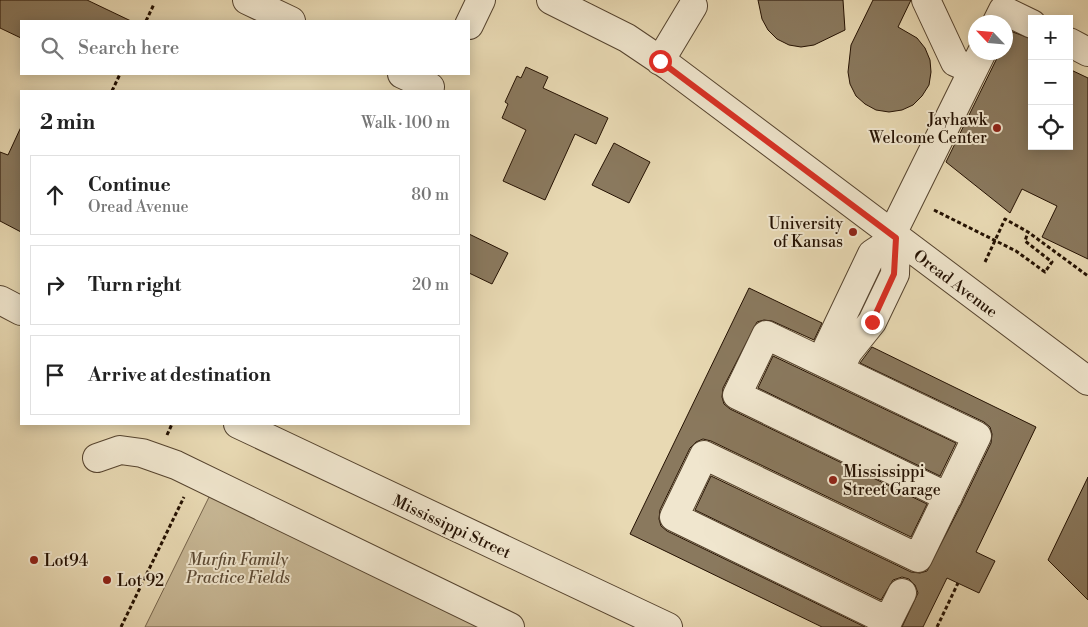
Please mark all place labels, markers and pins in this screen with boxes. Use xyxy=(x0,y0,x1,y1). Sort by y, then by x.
place label: Jayhawk Welcome Center xyxy=(868,110,989,148)
marker: Jayhawk Welcome Center xyxy=(991,122,1003,134)
place label: University of Kansas xyxy=(769,214,843,252)
marker: University of Kansas xyxy=(847,226,859,238)
place label: Mississippi Street Garage xyxy=(843,462,941,500)
marker: Mississippi Street Garage xyxy=(827,474,839,486)
place label: Lot94 xyxy=(44,551,89,571)
marker: Lot94 xyxy=(28,554,40,566)
place label: Lot 92 xyxy=(117,571,164,591)
marker: Lot 92 xyxy=(101,574,113,586)

